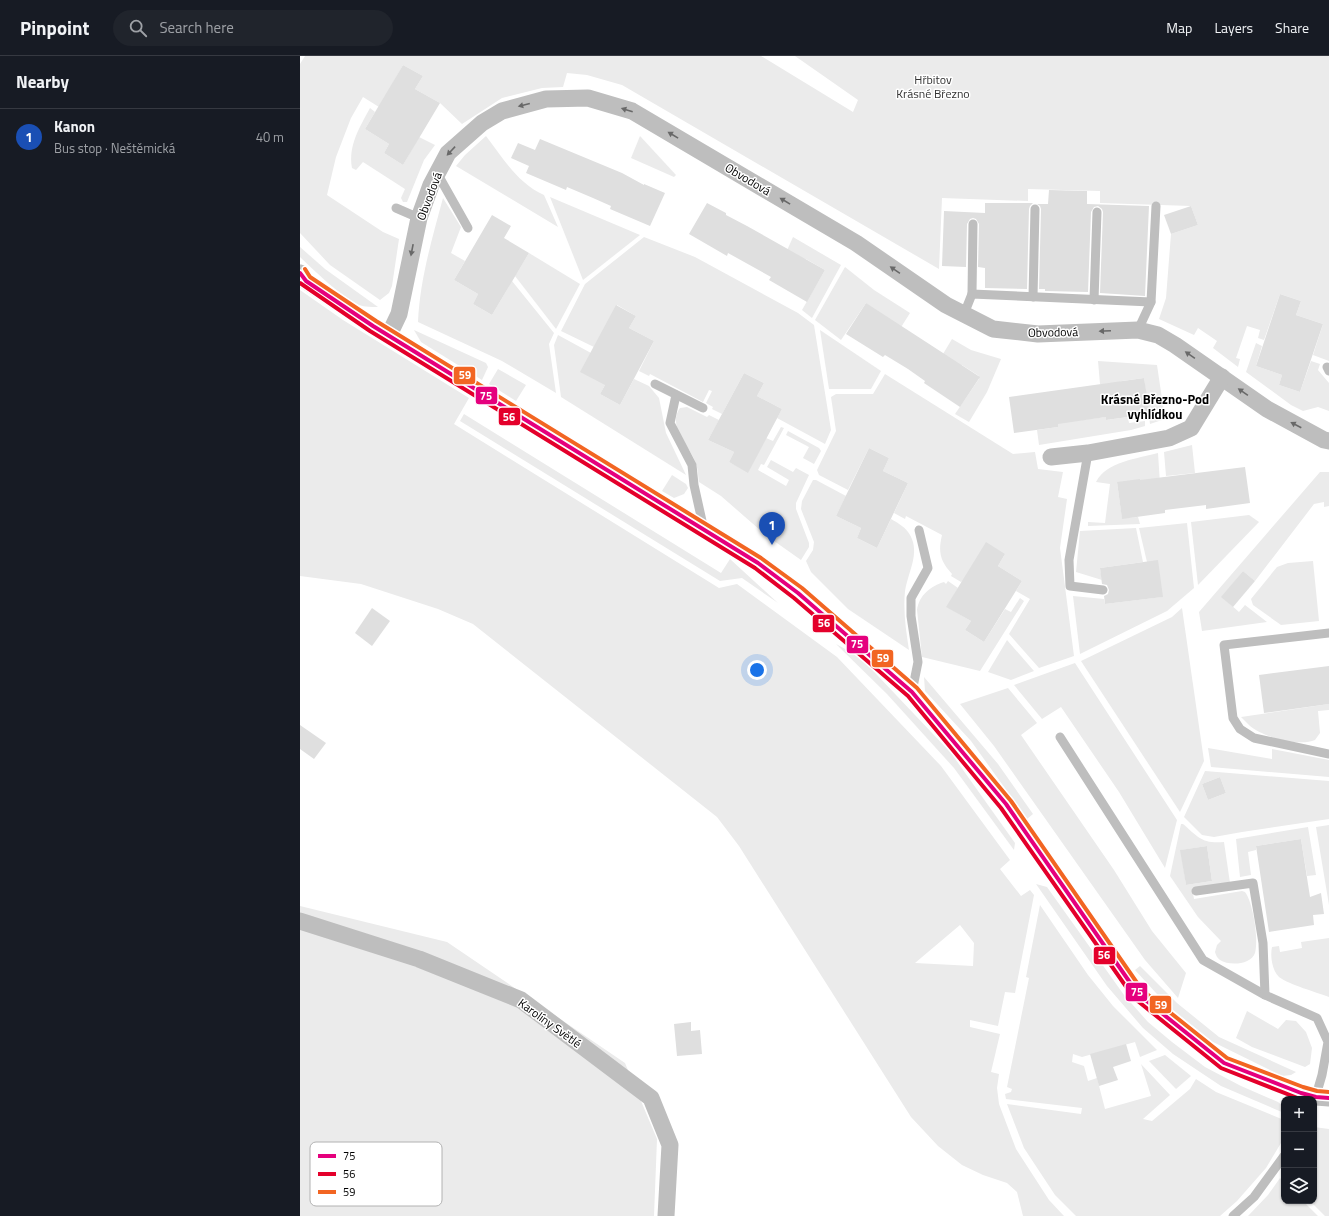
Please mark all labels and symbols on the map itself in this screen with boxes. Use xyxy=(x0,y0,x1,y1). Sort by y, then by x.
park label: Hřbitov Krásné Březno xyxy=(896,70,970,103)
one-way arrow xyxy=(518,102,530,108)
one-way arrow xyxy=(621,107,633,113)
one-way arrow xyxy=(667,132,678,139)
one-way arrow xyxy=(446,146,456,156)
street label: Obvodová xyxy=(722,158,774,200)
street label: Obvodová xyxy=(411,169,447,223)
one-way arrow xyxy=(779,198,790,205)
one-way arrow xyxy=(409,243,415,256)
one-way arrow xyxy=(890,266,900,274)
street label: Obvodová xyxy=(1028,322,1078,342)
one-way arrow xyxy=(1098,328,1111,334)
one-way arrow xyxy=(1185,351,1195,359)
line badge: 59 xyxy=(453,366,476,385)
text: 59 xyxy=(459,367,471,383)
line badge: 75 xyxy=(475,386,498,405)
text: 75 xyxy=(480,388,492,404)
one-way arrow xyxy=(1238,388,1248,396)
district label: Krásné Březno-Pod vyhlídkou xyxy=(1101,389,1209,424)
line badge: 56 xyxy=(498,407,521,426)
text: 56 xyxy=(503,409,515,425)
one-way arrow xyxy=(1290,422,1302,429)
pin: 1 xyxy=(759,512,785,545)
line badge: 56 xyxy=(812,614,835,633)
text: 56 xyxy=(818,615,830,631)
line badge: 75 xyxy=(846,635,869,654)
text: 75 xyxy=(851,636,863,652)
line badge: 59 xyxy=(871,649,894,668)
text: 59 xyxy=(877,650,889,666)
your location xyxy=(747,660,767,680)
line badge: 56 xyxy=(1093,946,1116,965)
text: 56 xyxy=(1098,947,1110,963)
line badge: 75 xyxy=(1125,982,1148,1002)
text: 75 xyxy=(1131,984,1143,1000)
street label: Karolíny Světlé xyxy=(514,993,586,1053)
line badge: 59 xyxy=(1149,995,1172,1014)
text: 59 xyxy=(1155,997,1167,1013)
legend xyxy=(310,1142,442,1206)
text: 75 xyxy=(343,1148,355,1164)
text: 56 xyxy=(343,1166,355,1182)
text: 59 xyxy=(343,1184,355,1200)

